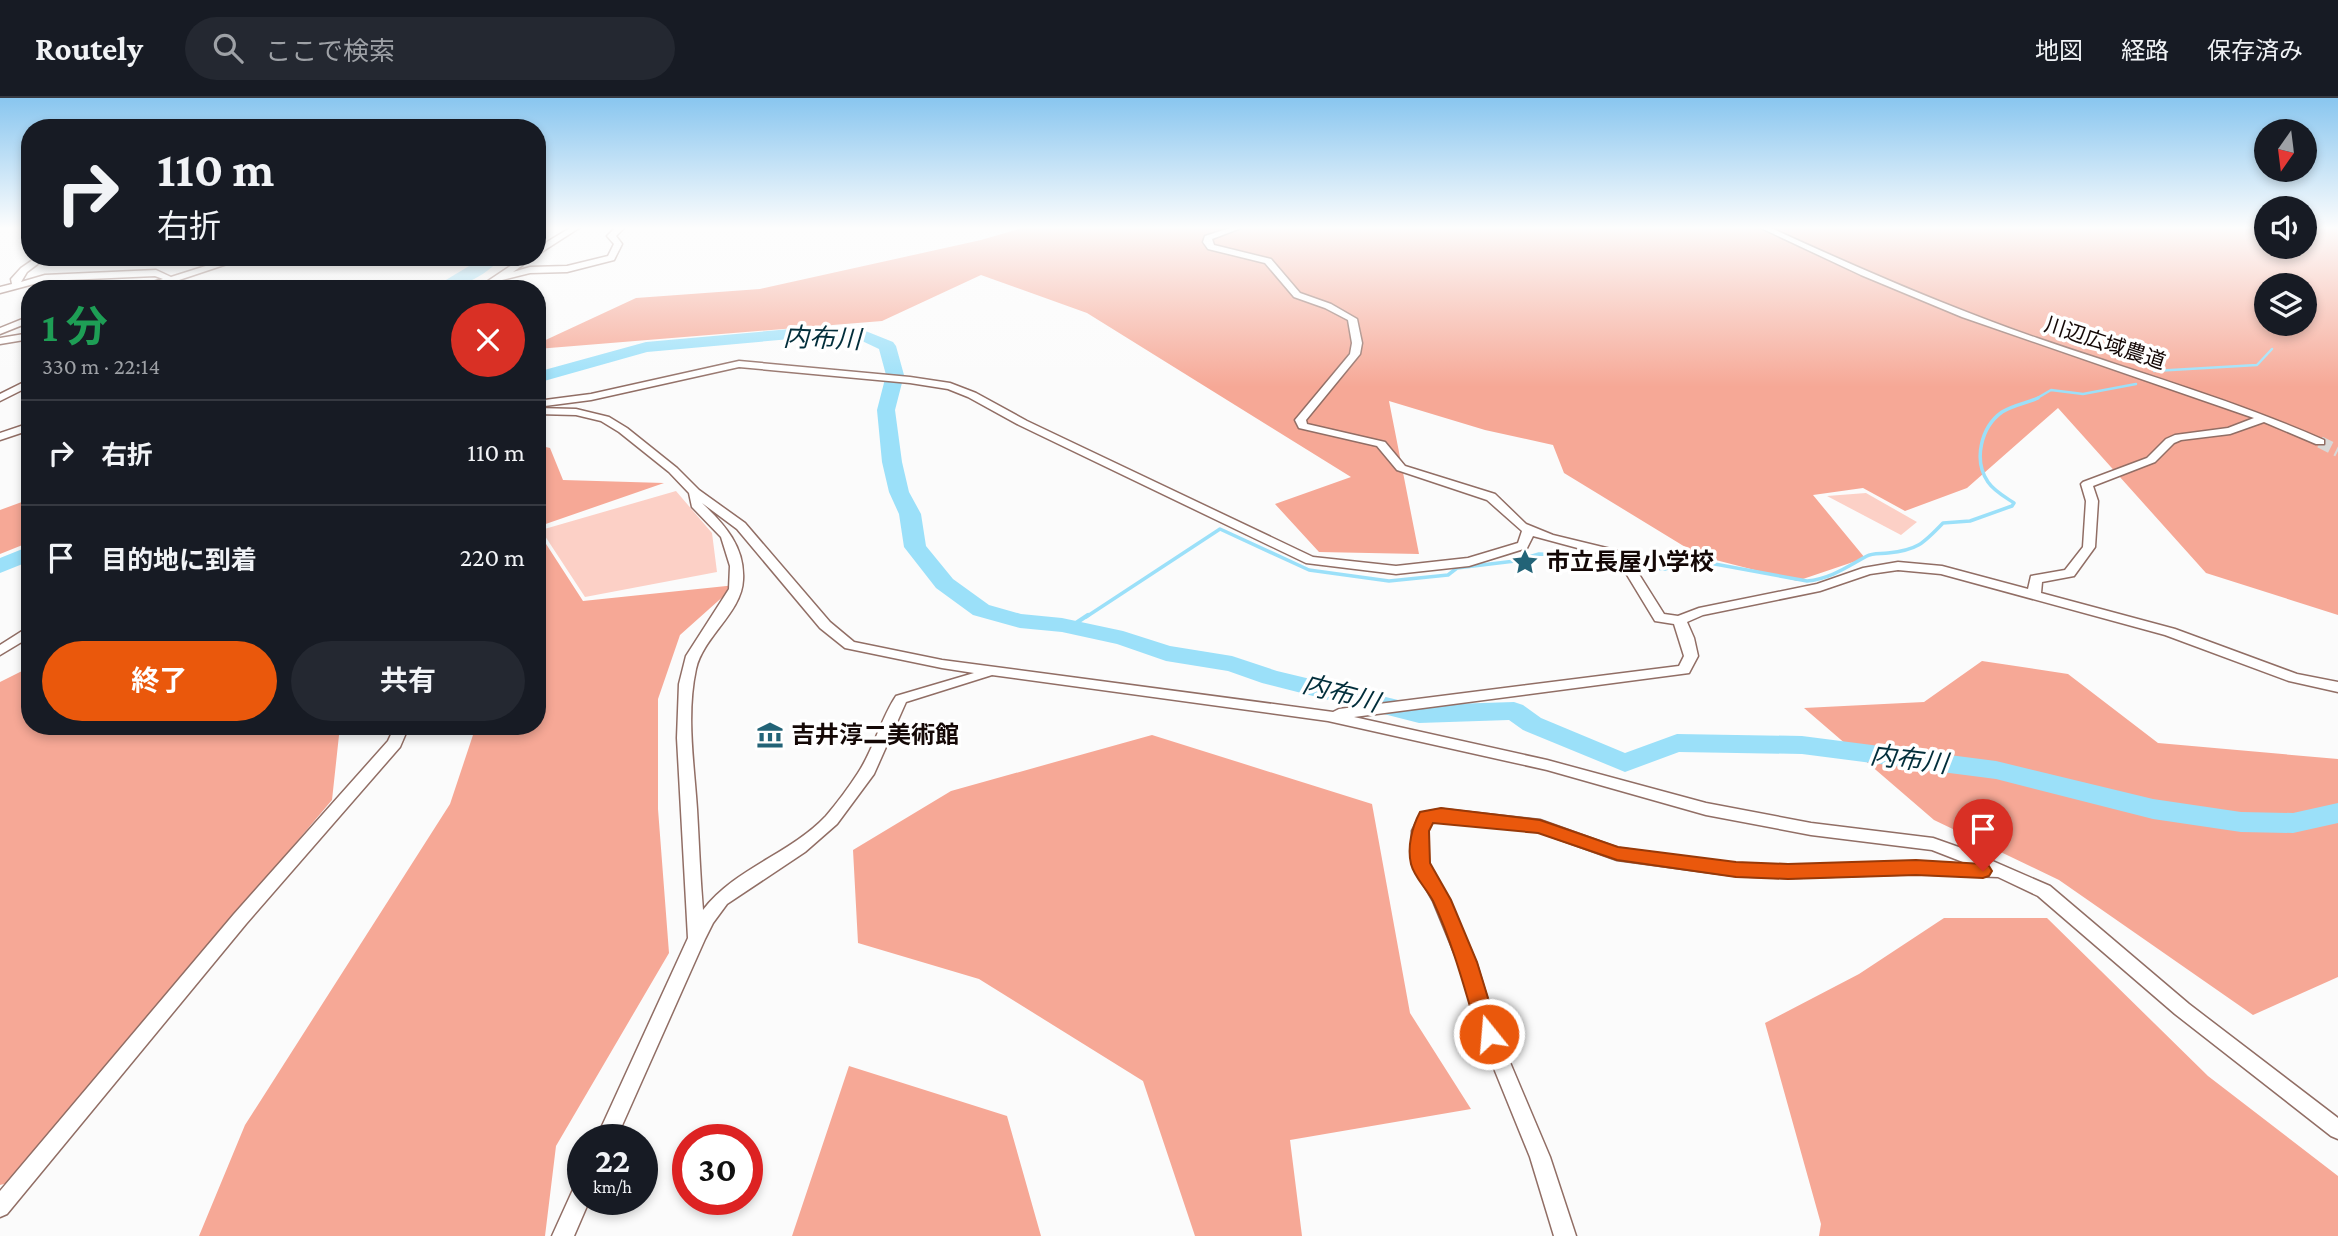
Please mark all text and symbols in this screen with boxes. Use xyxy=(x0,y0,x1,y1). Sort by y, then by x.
search box xyxy=(185,17,675,80)
icon: search xyxy=(209,29,247,67)
text: Routely xyxy=(35,30,143,67)
text: ここで検索 xyxy=(265,37,395,66)
text: 地図 xyxy=(2035,37,2083,64)
text: 経路 xyxy=(2121,37,2169,64)
text: 保存済み xyxy=(2207,37,2303,64)
north arrow xyxy=(2254,119,2317,182)
map controls xyxy=(2254,119,2317,336)
text: 110 m xyxy=(157,142,274,197)
icon: right xyxy=(42,147,133,238)
button: sound xyxy=(2254,196,2317,259)
text: 右折 xyxy=(157,208,221,244)
button: layers xyxy=(2254,273,2317,336)
text: 1 分 xyxy=(42,303,108,350)
button: close xyxy=(451,303,525,377)
street label: 川辺広域農道 xyxy=(2041,312,2169,374)
water label: 内布川 xyxy=(782,323,864,354)
text: 330 m · 22:14 xyxy=(42,353,160,379)
icon: right xyxy=(42,434,80,472)
text: 110 m xyxy=(467,438,525,467)
text: 右折 xyxy=(101,441,153,470)
icon: arrive xyxy=(42,539,80,577)
text: 220 m xyxy=(460,543,525,572)
text: 目的地に到着 xyxy=(101,546,257,575)
place icon: 市立長屋小学校 xyxy=(1510,547,1540,577)
place label: 市立長屋小学校 xyxy=(1546,548,1714,575)
button: 終了 xyxy=(42,641,277,721)
button: 共有 xyxy=(291,641,525,721)
water label: 内布川 xyxy=(1299,669,1385,718)
museum icon: 吉井淳二美術館 xyxy=(755,720,785,750)
place label: 吉井淳二美術館 xyxy=(791,721,959,748)
water label: 内布川 xyxy=(1868,740,1952,779)
pin xyxy=(1953,799,2013,871)
icon: arrive xyxy=(1964,810,2002,848)
position arrow xyxy=(1452,997,1526,1071)
speed limit sign: 30 xyxy=(672,1124,763,1215)
text: 22 xyxy=(595,1141,630,1180)
text: km/h xyxy=(593,1177,632,1197)

